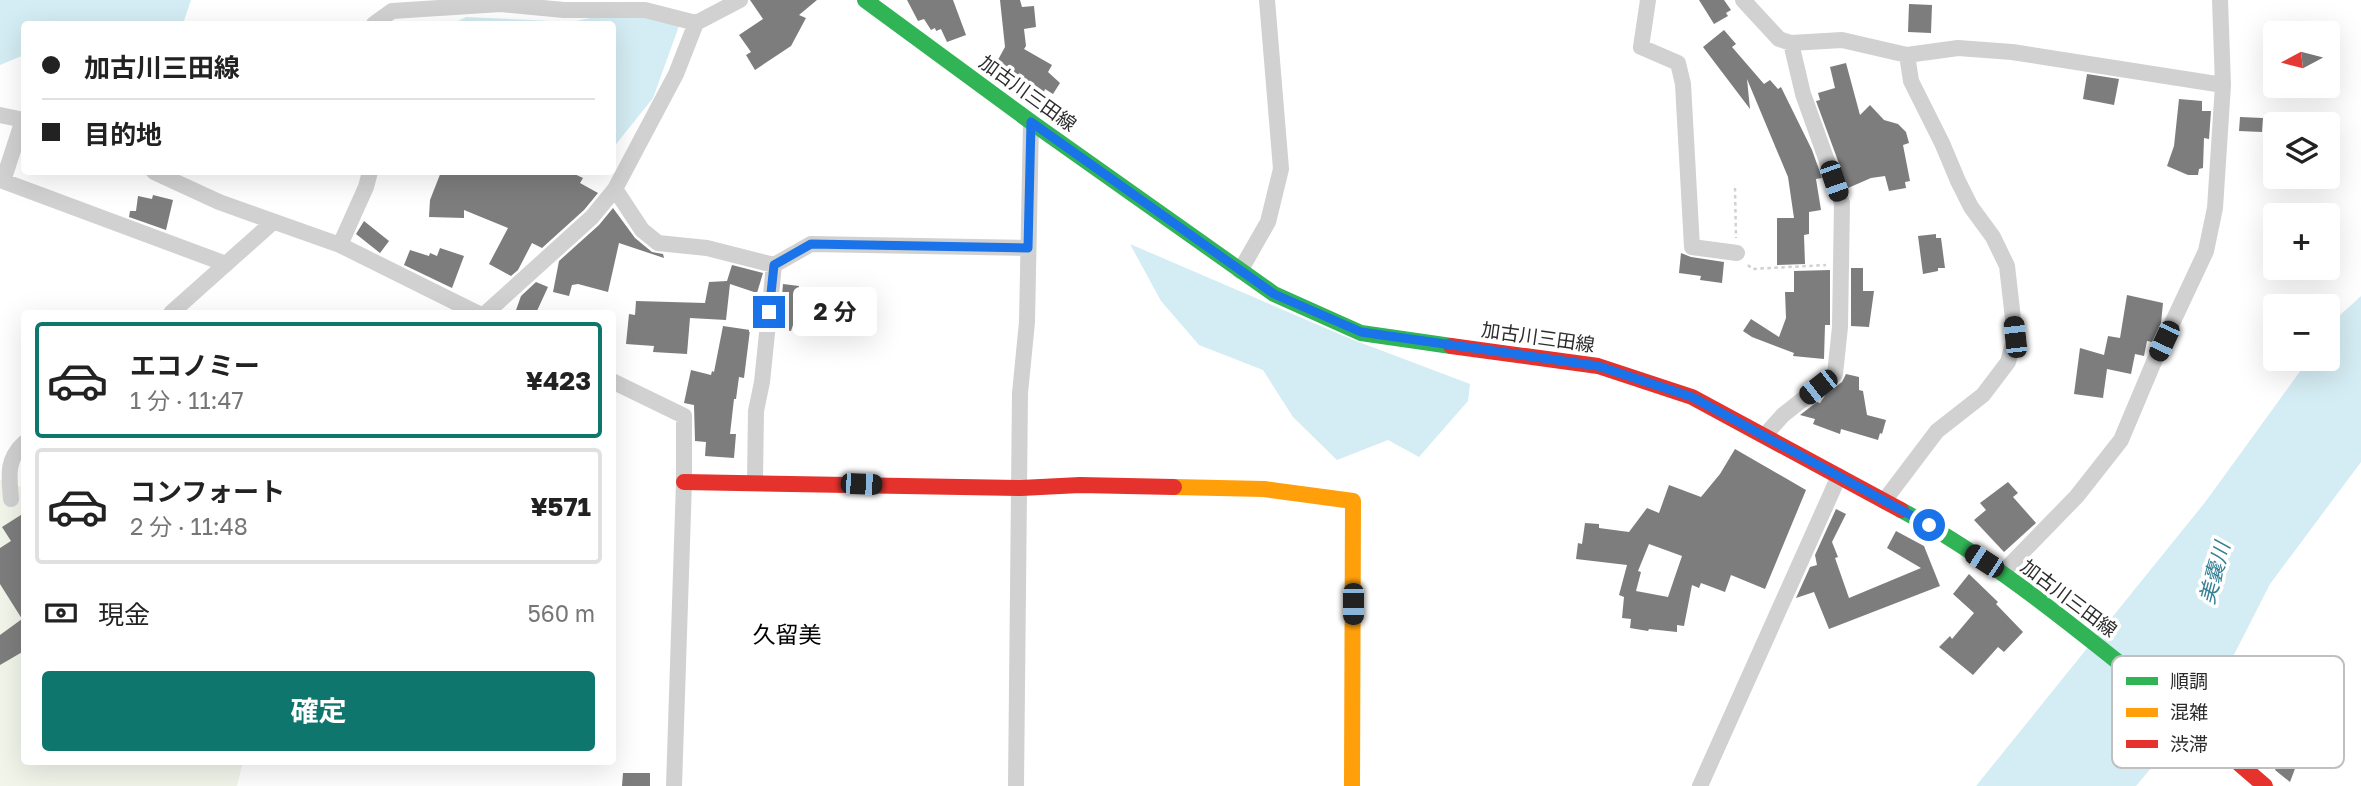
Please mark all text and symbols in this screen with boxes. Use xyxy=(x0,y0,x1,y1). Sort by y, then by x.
north arrow xyxy=(2263,21,2340,98)
map controls xyxy=(2263,21,2340,371)
street label: 加古川三田線 xyxy=(975,50,1081,135)
text: 加古川三田線 xyxy=(84,52,240,83)
button: layers xyxy=(2263,112,2340,189)
text: 目的地 xyxy=(84,119,162,150)
car xyxy=(1818,158,1851,204)
button: + xyxy=(2263,203,2340,280)
callout: 2 分 xyxy=(794,288,878,336)
button: − xyxy=(2263,294,2340,371)
route end xyxy=(753,296,785,328)
text: 2 分 xyxy=(814,297,856,325)
car xyxy=(2003,315,2028,359)
street label: 加古川三田線 xyxy=(1480,317,1596,356)
car xyxy=(2146,318,2183,364)
icon: car xyxy=(46,349,109,412)
text: エコノミー xyxy=(130,350,260,381)
text: ¥423 xyxy=(526,365,591,396)
car xyxy=(1795,366,1842,408)
text: 1 分 · 11:47 xyxy=(130,386,244,414)
car xyxy=(840,473,883,495)
icon: car xyxy=(46,475,109,538)
text: コンフォート xyxy=(130,476,285,507)
text: ¥571 xyxy=(530,491,591,522)
route start xyxy=(1913,509,1945,541)
text: 2 分 · 11:48 xyxy=(130,512,248,540)
water label: 美嚢川 xyxy=(2193,537,2235,607)
car xyxy=(1961,541,2008,581)
street label: 加古川三田線 xyxy=(2017,554,2122,641)
car xyxy=(1343,583,1364,625)
icon: cash xyxy=(42,594,80,632)
text: 現金 xyxy=(98,599,150,630)
text: 560 m xyxy=(527,599,595,627)
district label: 久留美 xyxy=(753,620,822,648)
legend xyxy=(2112,656,2344,768)
text: 順調 xyxy=(2170,669,2208,692)
button: 確定 xyxy=(42,671,595,751)
text: 混雑 xyxy=(2170,700,2208,723)
text: 渋滞 xyxy=(2170,732,2208,755)

